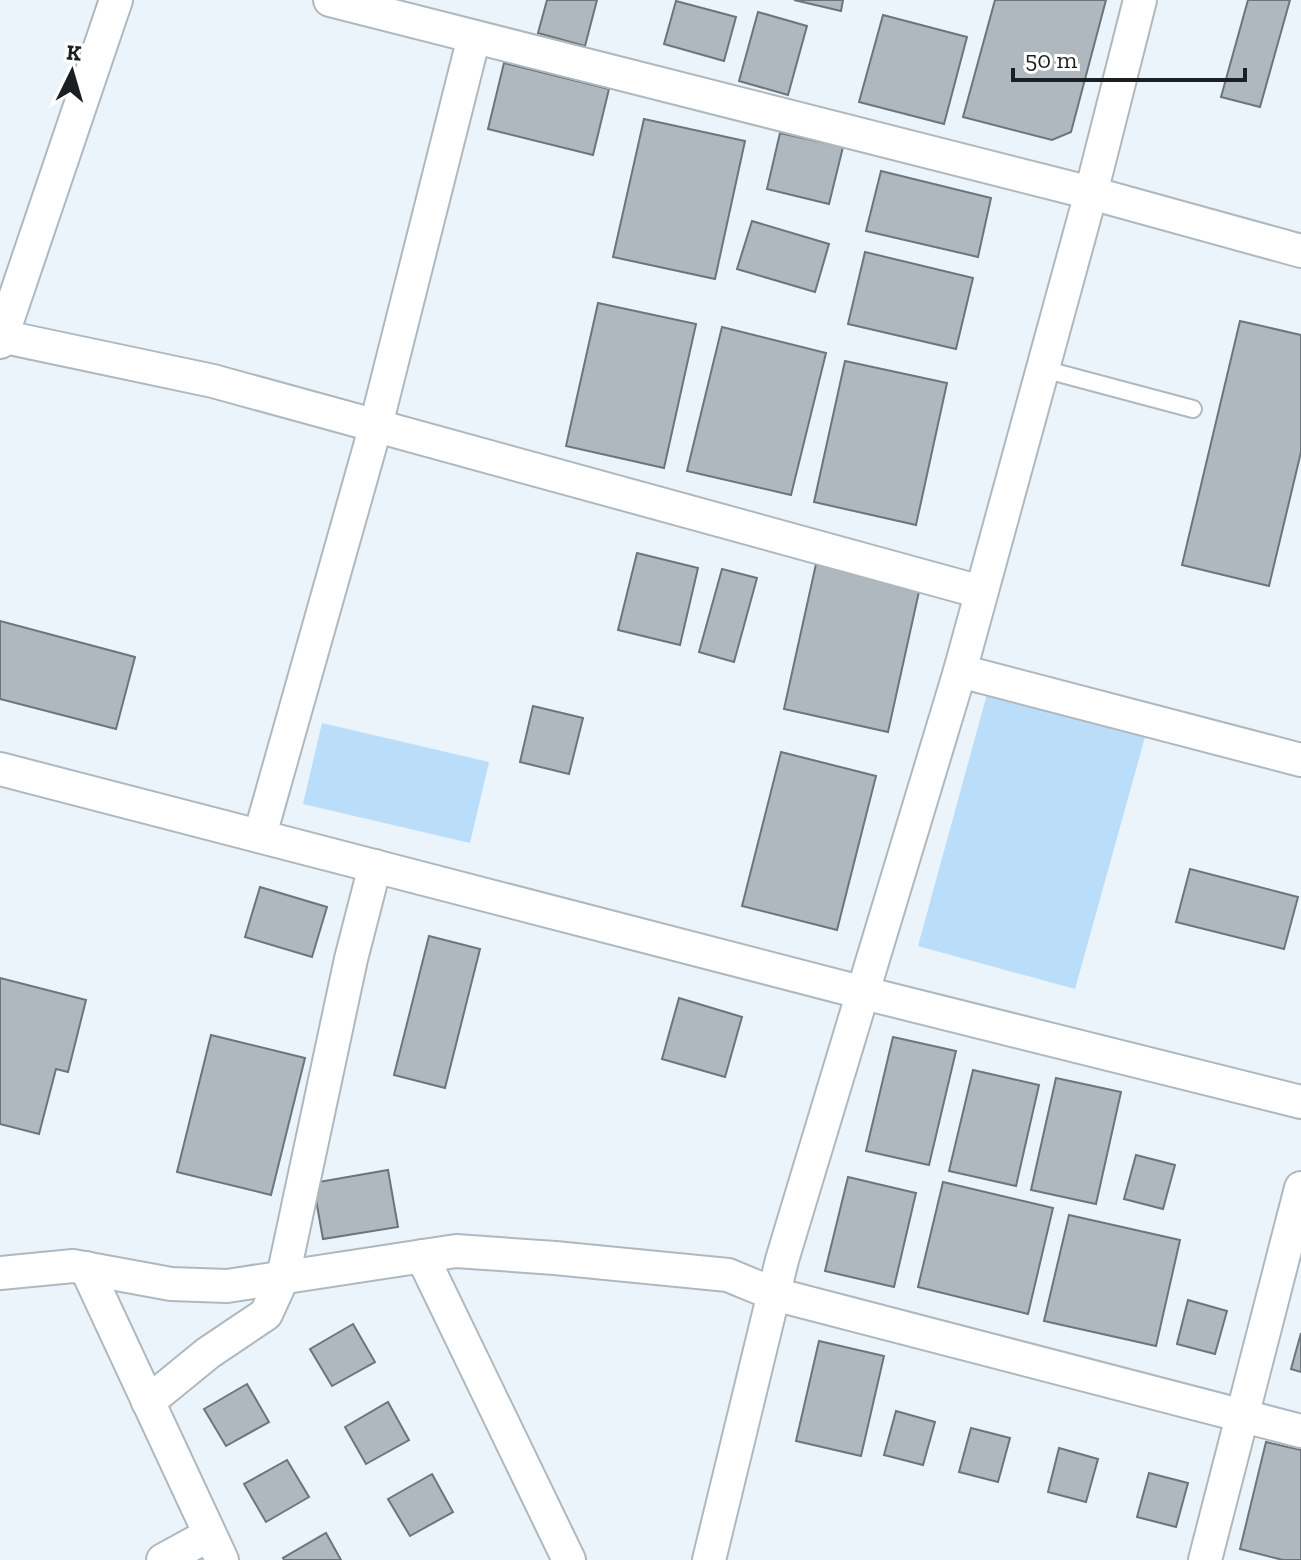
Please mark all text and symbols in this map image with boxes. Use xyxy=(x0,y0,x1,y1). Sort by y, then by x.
north arrow xyxy=(32,32,112,112)
scale bar xyxy=(1013,32,1245,82)
text: K xyxy=(65,38,82,67)
text: 50 m xyxy=(1025,45,1078,74)

